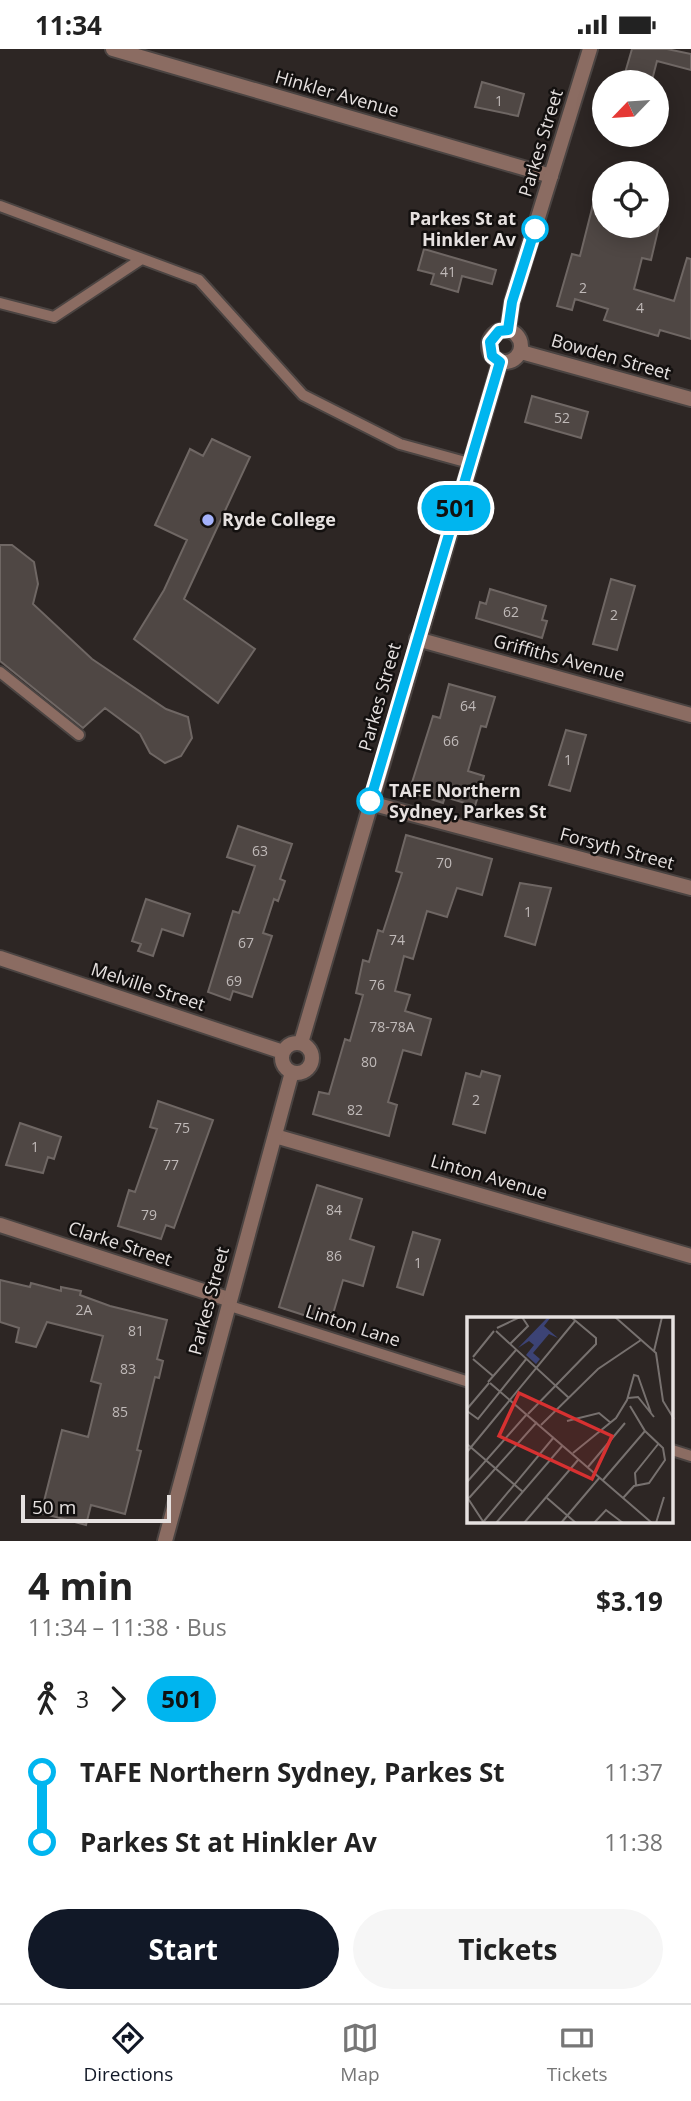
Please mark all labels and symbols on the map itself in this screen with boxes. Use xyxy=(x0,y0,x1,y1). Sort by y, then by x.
street label: Hinkler Avenue xyxy=(273,64,402,122)
north arrow xyxy=(592,70,668,147)
street label: Parkes Street xyxy=(512,86,568,199)
house number: 1 xyxy=(495,91,503,110)
place label: Parkes St at Hinkler Av xyxy=(409,206,517,251)
marker: Parkes St at Hinkler Av xyxy=(522,216,548,242)
house number: 41 xyxy=(440,262,456,281)
house number: 2 xyxy=(579,278,587,297)
house number: 4 xyxy=(636,298,644,317)
street label: Bowden Street xyxy=(549,327,674,385)
house number: 52 xyxy=(554,408,570,427)
line badge: 501 xyxy=(416,485,496,531)
place label: Ryde College xyxy=(222,507,336,531)
marker: Ryde College xyxy=(200,512,216,528)
house number: 62 xyxy=(503,602,519,621)
house number: 2 xyxy=(610,605,618,624)
street label: Griffiths Avenue xyxy=(491,628,628,686)
street label: Parkes Street xyxy=(352,640,406,754)
house number: 64 xyxy=(460,696,476,715)
house number: 66 xyxy=(443,731,459,750)
house number: 1 xyxy=(564,750,572,769)
place label: TAFE Northern Sydney, Parkes St xyxy=(389,778,547,823)
marker: TAFE Northern Sydney, Parkes St xyxy=(357,788,383,814)
street label: Forsyth Street xyxy=(557,821,677,875)
house number: 63 xyxy=(252,841,268,860)
house number: 70 xyxy=(436,853,452,872)
house number: 1 xyxy=(524,902,532,921)
house number: 74 xyxy=(389,930,405,949)
house number: 67 xyxy=(238,933,254,952)
street label: Melville Street xyxy=(88,956,208,1016)
house number: 69 xyxy=(226,971,242,990)
house number: 76 xyxy=(369,975,385,994)
house number: 78-78A xyxy=(369,1017,415,1036)
house number: 80 xyxy=(361,1052,377,1071)
house number: 2 xyxy=(472,1090,480,1109)
house number: 82 xyxy=(347,1100,363,1119)
house number: 75 xyxy=(174,1118,190,1137)
house number: 1 xyxy=(31,1137,39,1156)
street label: Linton Avenue xyxy=(428,1148,551,1204)
house number: 77 xyxy=(163,1155,179,1174)
house number: 84 xyxy=(326,1200,342,1219)
house number: 79 xyxy=(141,1205,157,1224)
street label: Clarke Street xyxy=(65,1215,175,1271)
street label: Parkes Street xyxy=(182,1244,234,1358)
house number: 86 xyxy=(326,1246,342,1265)
house number: 1 xyxy=(414,1253,422,1272)
street label: Linton Lane xyxy=(303,1298,404,1352)
house number: 2A xyxy=(76,1300,93,1319)
inset map xyxy=(467,1317,674,1524)
house number: 81 xyxy=(128,1321,144,1340)
house number: 83 xyxy=(120,1359,136,1378)
house number: 85 xyxy=(112,1402,128,1421)
scale bar xyxy=(21,1492,172,1524)

